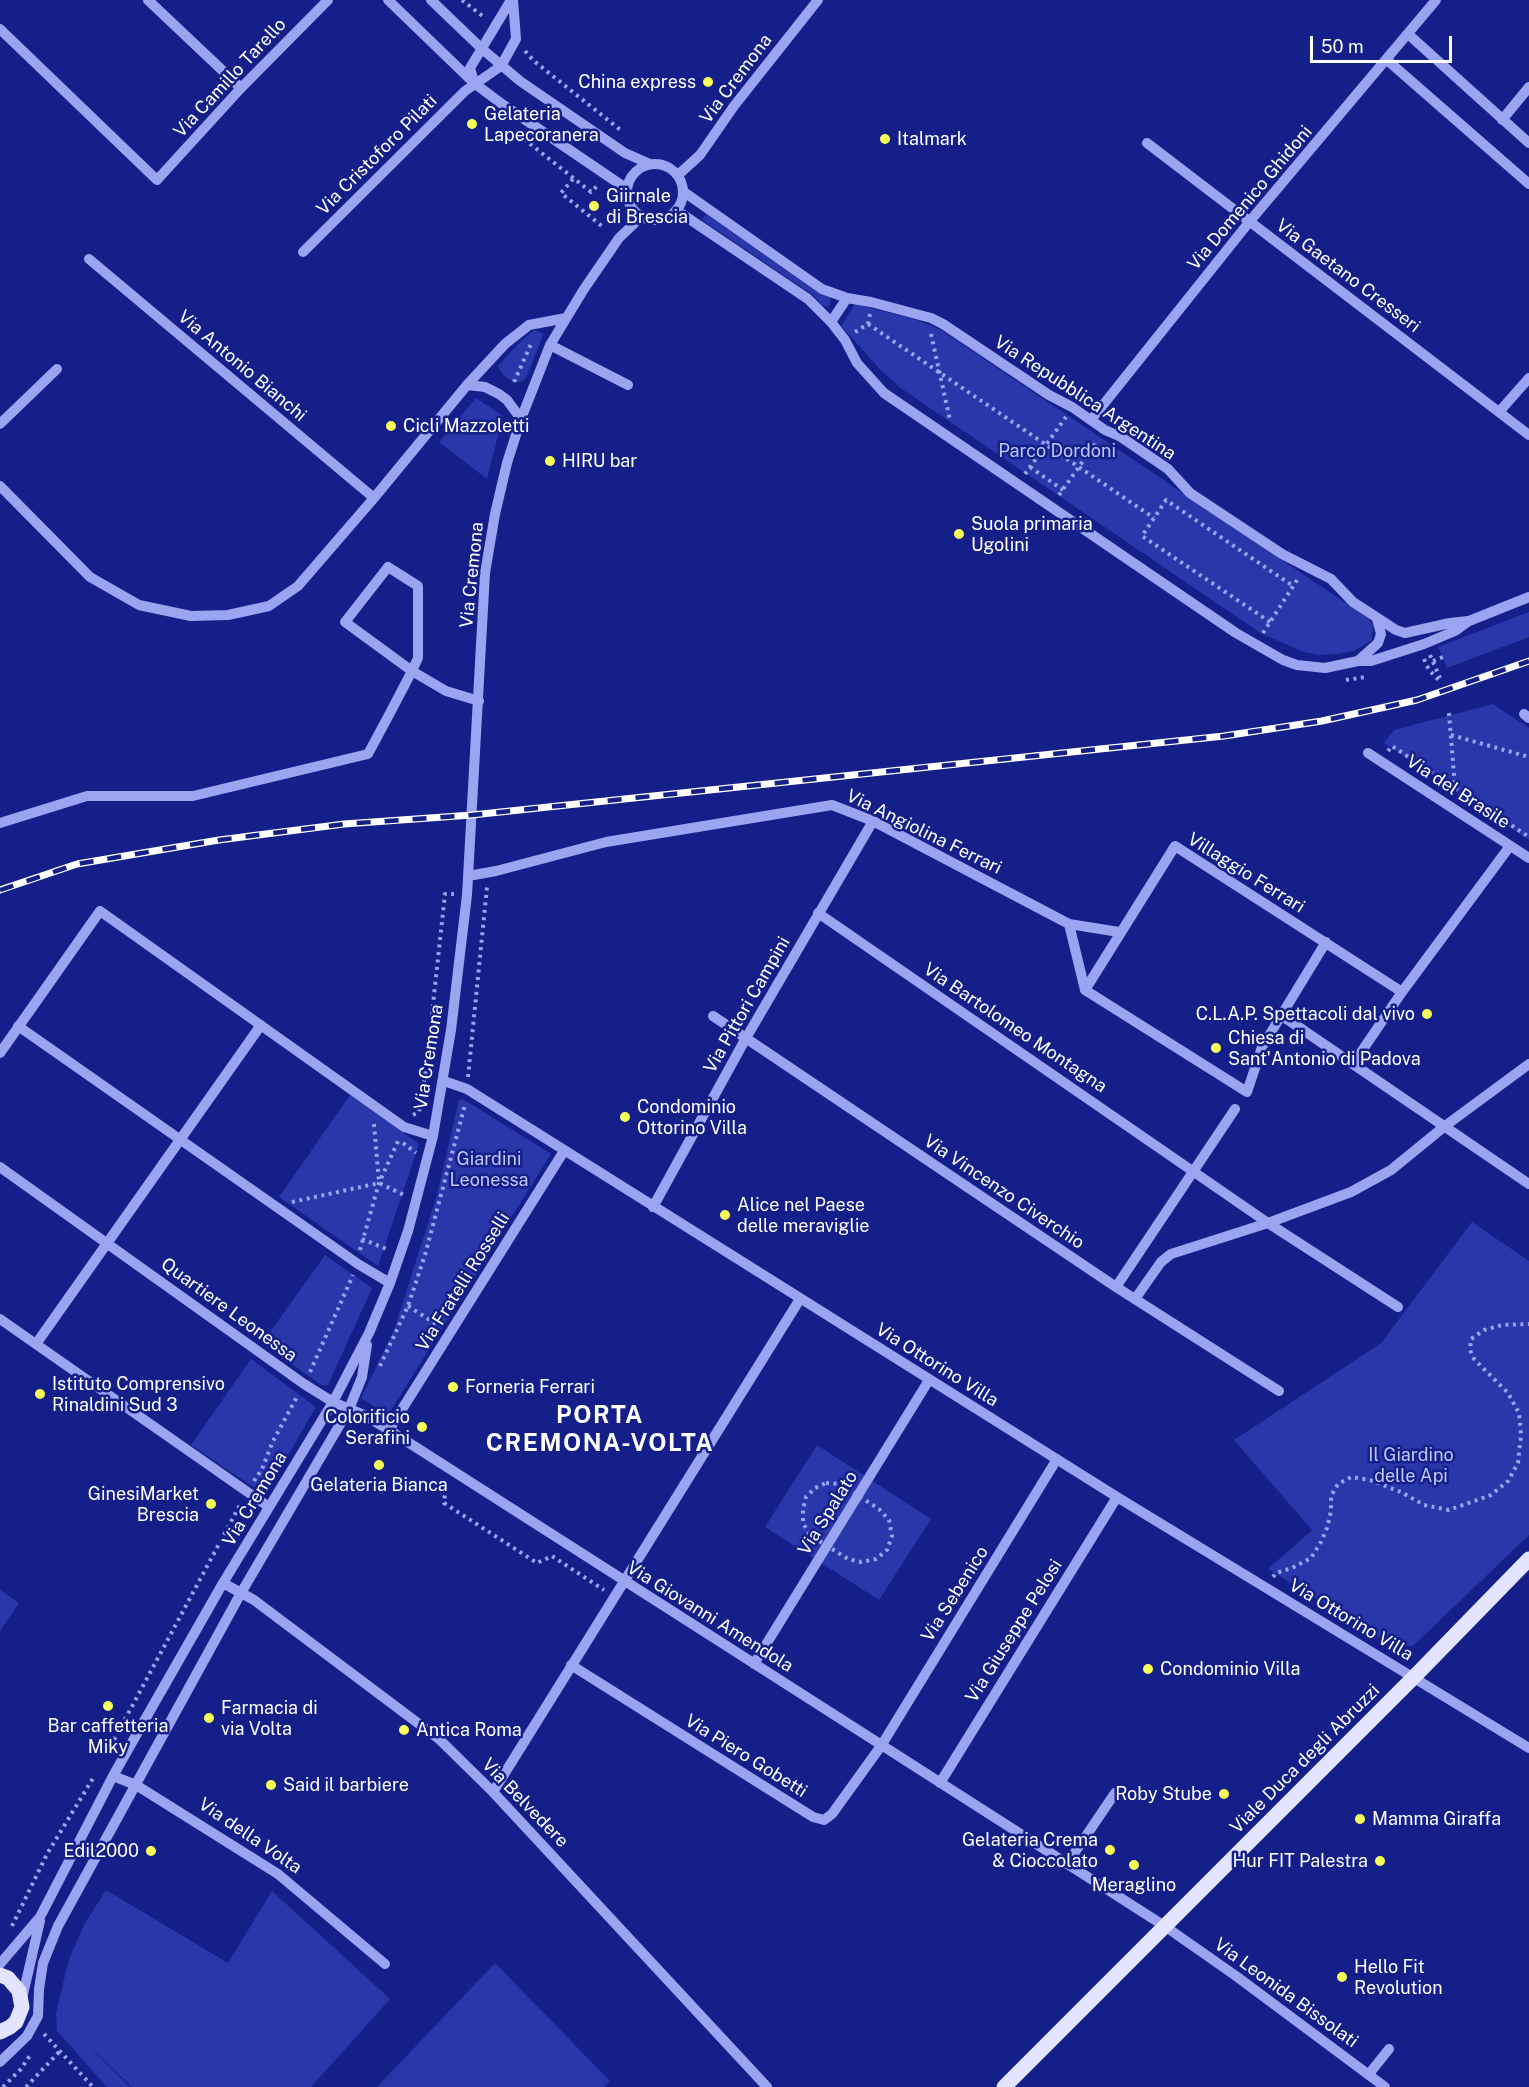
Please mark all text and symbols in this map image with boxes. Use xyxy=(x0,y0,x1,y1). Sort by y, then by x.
street label: Via Camillo Tarello xyxy=(169,14,291,142)
scale bar xyxy=(1313,24,1456,62)
street label: Via Cremona xyxy=(695,30,777,128)
text: 50 m xyxy=(1321,36,1364,57)
place label: China express xyxy=(578,71,696,93)
marker: China express xyxy=(701,75,715,89)
street label: Via Cristoforo Pilati xyxy=(312,90,442,220)
place label: Gelateria Lapecoranera xyxy=(484,103,599,146)
marker: Gelateria Lapecoranera xyxy=(465,117,479,131)
street label: Via Domenico Ghidoni xyxy=(1183,121,1317,275)
place label: Italmark xyxy=(897,128,967,150)
marker: Italmark xyxy=(878,132,892,146)
place label: Giirnale di Brescia xyxy=(606,185,688,228)
marker: Giirnale di Brescia xyxy=(587,199,601,213)
street label: Via Gaetano Cresseri xyxy=(1272,215,1424,337)
street label: Via Antonio Bianchi xyxy=(173,306,311,426)
street label: Via Repubblica Argentina xyxy=(990,331,1180,465)
place label: Cicli Mazzoletti xyxy=(403,415,529,437)
marker: Cicli Mazzoletti xyxy=(384,419,398,433)
park label: Parco Dordoni xyxy=(998,440,1116,462)
place label: HIRU bar xyxy=(562,450,637,472)
marker: HIRU bar xyxy=(543,454,557,468)
place label: Suola primaria Ugolini xyxy=(971,513,1093,556)
street label: Via Cremona xyxy=(456,521,488,629)
marker: Suola primaria Ugolini xyxy=(952,527,966,541)
street label: Via del Brasile xyxy=(1402,750,1514,834)
street label: Via Angiolina Ferrari xyxy=(843,785,1005,879)
street label: Villaggio Ferrari xyxy=(1183,828,1309,918)
street label: Via Pittori Campini xyxy=(699,933,795,1077)
street label: Via Bartolomeo Montagna xyxy=(919,959,1111,1097)
street label: Via Cremona xyxy=(410,1003,448,1111)
place label: C.L.A.P. Spettacoli dal vivo xyxy=(1196,1003,1415,1025)
marker: C.L.A.P. Spettacoli dal vivo xyxy=(1420,1007,1434,1021)
place label: Chiesa di Sant'Antonio di Padova xyxy=(1228,1027,1421,1070)
marker: Chiesa di Sant'Antonio di Padova xyxy=(1209,1041,1223,1055)
place label: Condominio Ottorino Villa xyxy=(637,1096,747,1138)
marker: Condominio Ottorino Villa xyxy=(618,1110,632,1124)
street label: Via Vincenzo Civerchio xyxy=(920,1130,1088,1254)
park label: Giardini Leonessa xyxy=(449,1148,529,1190)
place label: Alice nel Paese delle meraviglie xyxy=(737,1194,870,1236)
marker: Alice nel Paese delle meraviglie xyxy=(718,1208,732,1222)
street label: Via Fratelli Rosselli xyxy=(412,1209,514,1355)
street label: Quartiere Leonessa xyxy=(157,1253,301,1367)
street label: Via Ottorino Villa xyxy=(872,1319,1002,1411)
place label: Istituto Comprensivo Rinaldini Sud 3 xyxy=(52,1373,225,1416)
place label: Forneria Ferrari xyxy=(465,1376,595,1398)
marker: Forneria Ferrari xyxy=(446,1380,460,1394)
marker: Istituto Comprensivo Rinaldini Sud 3 xyxy=(33,1387,47,1401)
district label: PORTA CREMONA-VOLTA xyxy=(486,1402,714,1458)
place label: Colorificio Serafini xyxy=(325,1406,410,1448)
marker: Colorificio Serafini xyxy=(415,1420,429,1434)
park label: Il Giardino delle Api xyxy=(1368,1444,1454,1486)
street label: Via Cremona xyxy=(218,1448,292,1550)
marker: Gelateria Bianca xyxy=(372,1458,386,1472)
street label: Via Spalato xyxy=(794,1467,862,1559)
place label: Gelateria Bianca xyxy=(310,1474,448,1496)
place label: GinesiMarket Brescia xyxy=(88,1483,199,1526)
marker: GinesiMarket Brescia xyxy=(204,1497,218,1511)
street label: Via Sebenico xyxy=(917,1542,993,1646)
street label: Via Giuseppe Pelosi xyxy=(961,1556,1067,1706)
street label: Via Giovanni Amendola xyxy=(623,1557,797,1677)
street label: Via Ottorino Villa xyxy=(1285,1574,1417,1666)
place label: Condominio Villa xyxy=(1160,1658,1301,1680)
marker: Condominio Villa xyxy=(1141,1662,1155,1676)
street label: Viale Duca degli Abruzzi xyxy=(1226,1680,1384,1838)
place label: Farmacia di via Volta xyxy=(221,1697,318,1740)
marker: Bar caffetteria Miky xyxy=(101,1699,115,1713)
street label: Via Piero Gobetti xyxy=(681,1710,811,1802)
marker: Farmacia di via Volta xyxy=(202,1711,216,1725)
place label: Bar caffetteria Miky xyxy=(48,1715,168,1758)
place label: Antica Roma xyxy=(416,1719,522,1741)
marker: Antica Roma xyxy=(397,1723,411,1737)
street label: Via Belvedere xyxy=(477,1754,573,1852)
place label: Said il barbiere xyxy=(283,1774,409,1796)
marker: Said il barbiere xyxy=(264,1778,278,1792)
place label: Roby Stube xyxy=(1115,1783,1212,1805)
marker: Roby Stube xyxy=(1217,1787,1231,1801)
street label: Via della Volta xyxy=(194,1794,306,1878)
place label: Mamma Giraffa xyxy=(1372,1808,1501,1830)
marker: Mamma Giraffa xyxy=(1353,1812,1367,1826)
place label: Gelateria Crema & Cioccolato xyxy=(962,1829,1098,1872)
place label: Edil2000 xyxy=(64,1840,139,1862)
marker: Gelateria Crema & Cioccolato xyxy=(1103,1843,1117,1857)
marker: Edil2000 xyxy=(144,1844,158,1858)
place label: Hur FIT Palestra xyxy=(1232,1850,1368,1872)
marker: Hur FIT Palestra xyxy=(1373,1854,1387,1868)
marker: Meraglino xyxy=(1127,1858,1141,1872)
place label: Meraglino xyxy=(1092,1874,1176,1896)
street label: Via Leonida Bissolati xyxy=(1210,1934,1362,2052)
place label: Hello Fit Revolution xyxy=(1354,1956,1443,1998)
marker: Hello Fit Revolution xyxy=(1335,1970,1349,1984)

